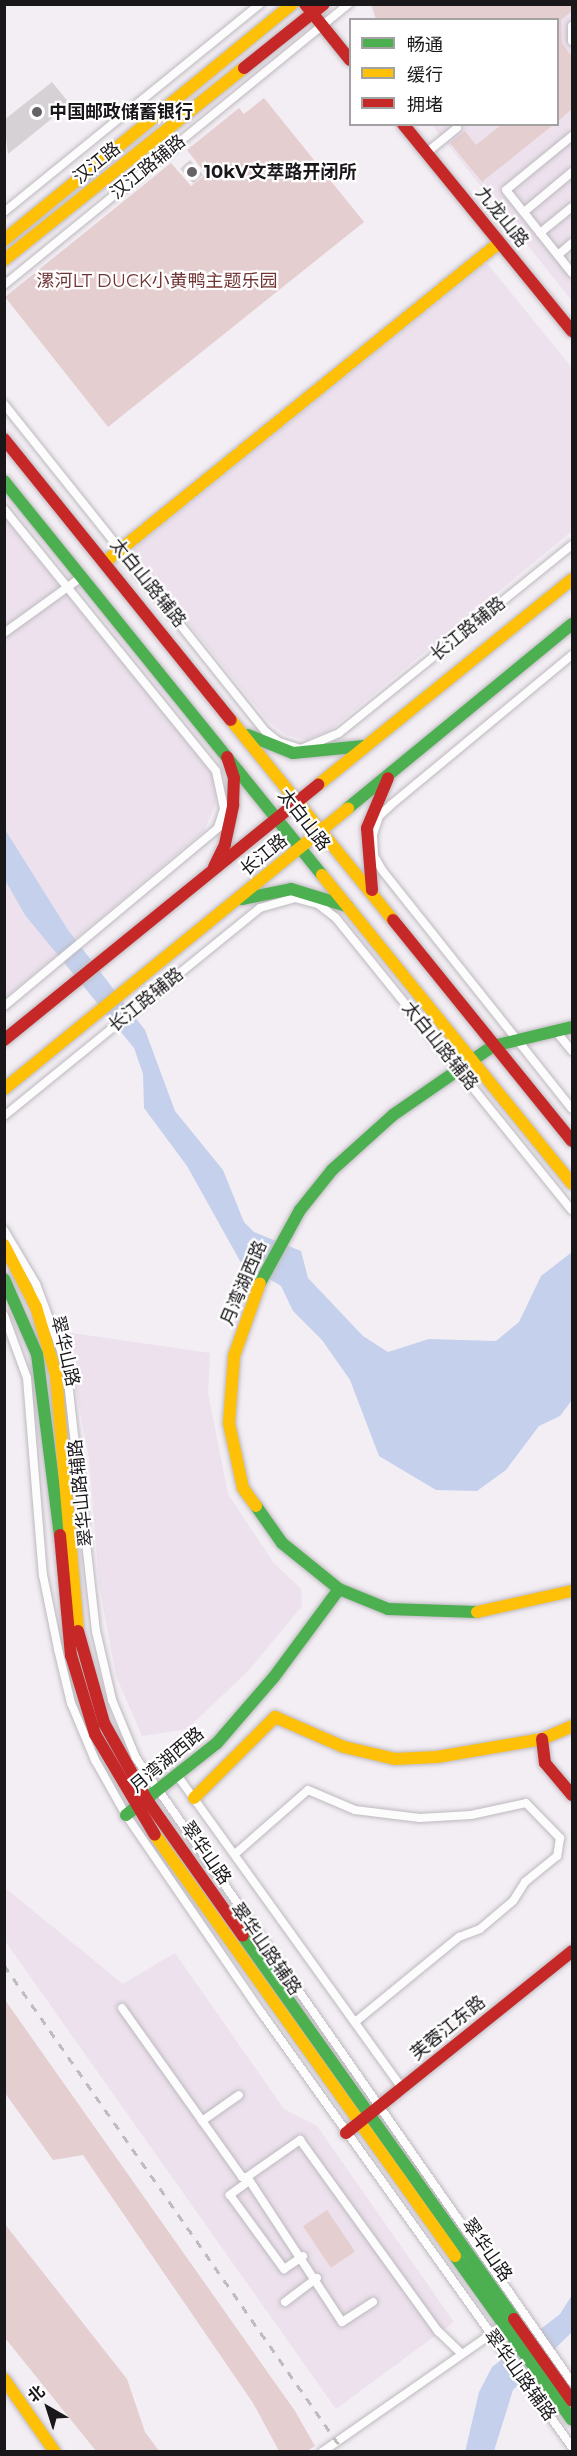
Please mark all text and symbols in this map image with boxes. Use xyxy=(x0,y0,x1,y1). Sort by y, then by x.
legend xyxy=(349,18,559,126)
text: 畅通 xyxy=(407,34,443,56)
text: 缓行 xyxy=(407,64,443,86)
text: 拥堵 xyxy=(407,94,443,116)
place label: 中国邮政储蓄银行 xyxy=(49,101,193,123)
marker: 中国邮政储蓄银行 xyxy=(30,105,44,119)
street label: 汉江路辅路 xyxy=(106,130,190,204)
street label: 汉江路 xyxy=(69,138,125,188)
place label: 10kV文萃路开闭所 xyxy=(204,161,356,183)
marker: 10kV文萃路开闭所 xyxy=(185,165,199,179)
street label: 九龙山路 xyxy=(471,182,533,252)
park label: 漯河LT DUCK小黄鸭主题乐园 xyxy=(37,270,277,292)
street label: 太白山路辅路 xyxy=(106,534,190,632)
street label: 长江路辅路 xyxy=(426,592,510,666)
street label: 太白山路 xyxy=(273,785,335,855)
street label: 长江路 xyxy=(236,830,292,880)
street label: 长江路辅路 xyxy=(104,963,188,1037)
street label: 太白山路辅路 xyxy=(398,997,482,1095)
street label: 月湾湖西路 xyxy=(216,1237,272,1329)
street label: 翠华山路 xyxy=(46,1313,84,1389)
street label: 翠华山路辅路 xyxy=(65,1438,97,1548)
street label: 月湾湖西路 xyxy=(126,1723,208,1797)
street label: 翠华山路 xyxy=(177,1817,235,1889)
street label: 翠华山路辅路 xyxy=(226,1899,306,1999)
street label: 芙蓉江东路 xyxy=(406,1991,490,2065)
street label: 翠华山路 xyxy=(458,2214,516,2286)
street label: 翠华山路辅路 xyxy=(480,2325,560,2425)
north arrow xyxy=(18,2378,78,2438)
text: 北 xyxy=(24,2381,49,2406)

